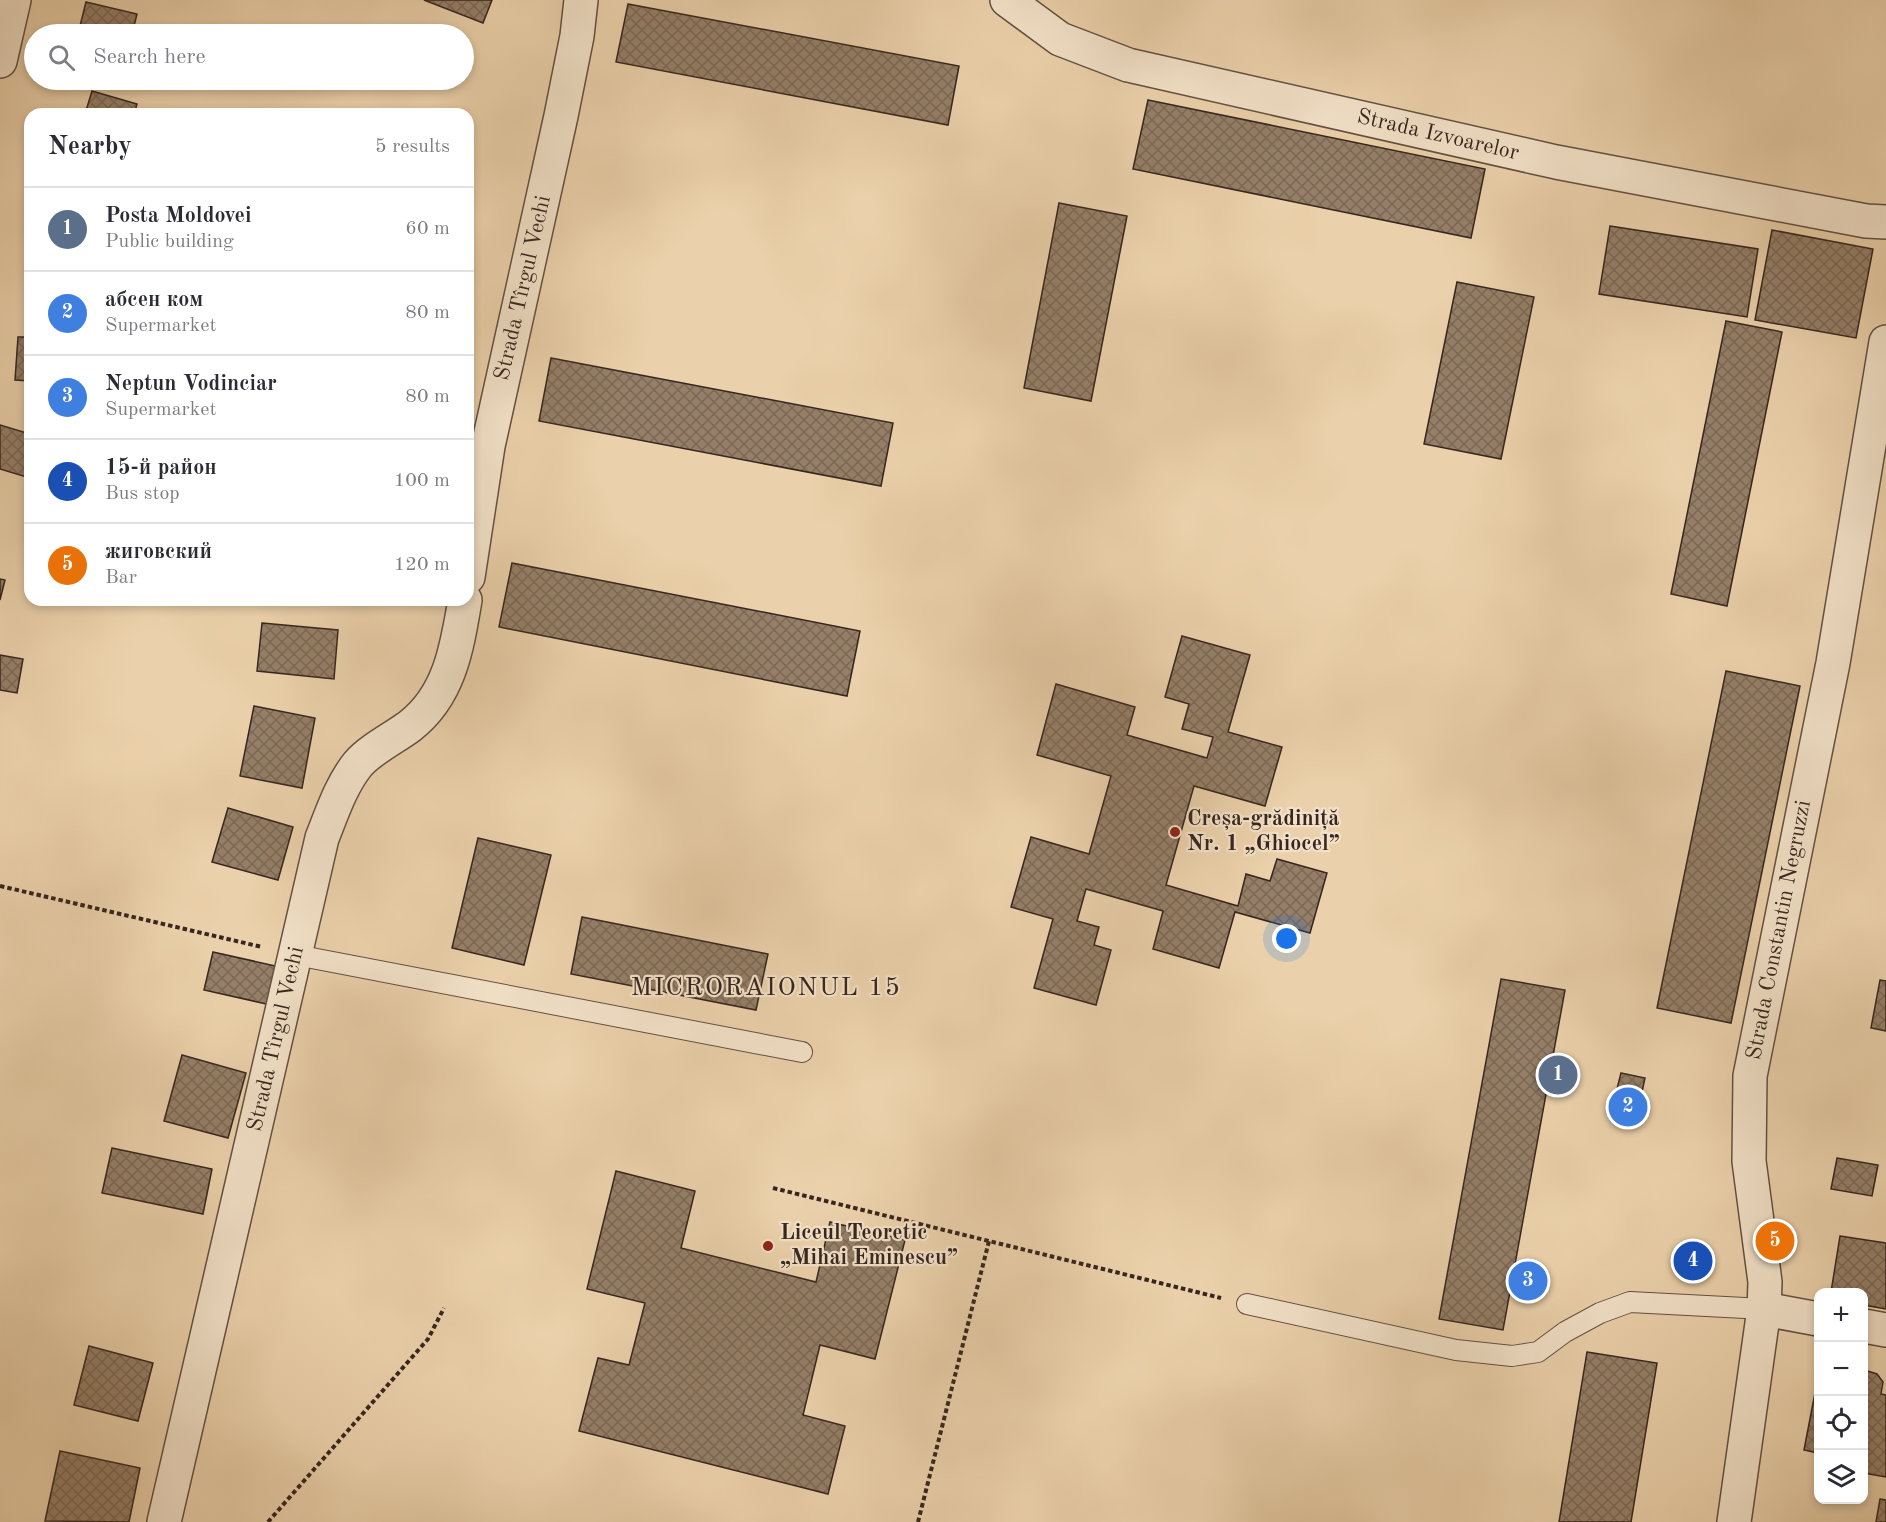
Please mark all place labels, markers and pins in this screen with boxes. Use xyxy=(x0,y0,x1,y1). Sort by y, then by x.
place label: Creșa-grădiniță Nr. 1 „Ghiocel” xyxy=(1187,808,1340,855)
marker: Creșa-grădiniță Nr. 1 „Ghiocel” xyxy=(1168,825,1182,839)
pin: 1 xyxy=(1538,1052,1578,1098)
pin: 2 xyxy=(1608,1084,1648,1130)
pin: 5 xyxy=(1756,1218,1794,1264)
place label: Liceul Teoretic „Mihai Eminescu” xyxy=(780,1222,958,1269)
pin: 4 xyxy=(1674,1238,1712,1284)
marker: Liceul Teoretic „Mihai Eminescu” xyxy=(761,1239,775,1253)
pin: 3 xyxy=(1508,1258,1547,1304)

